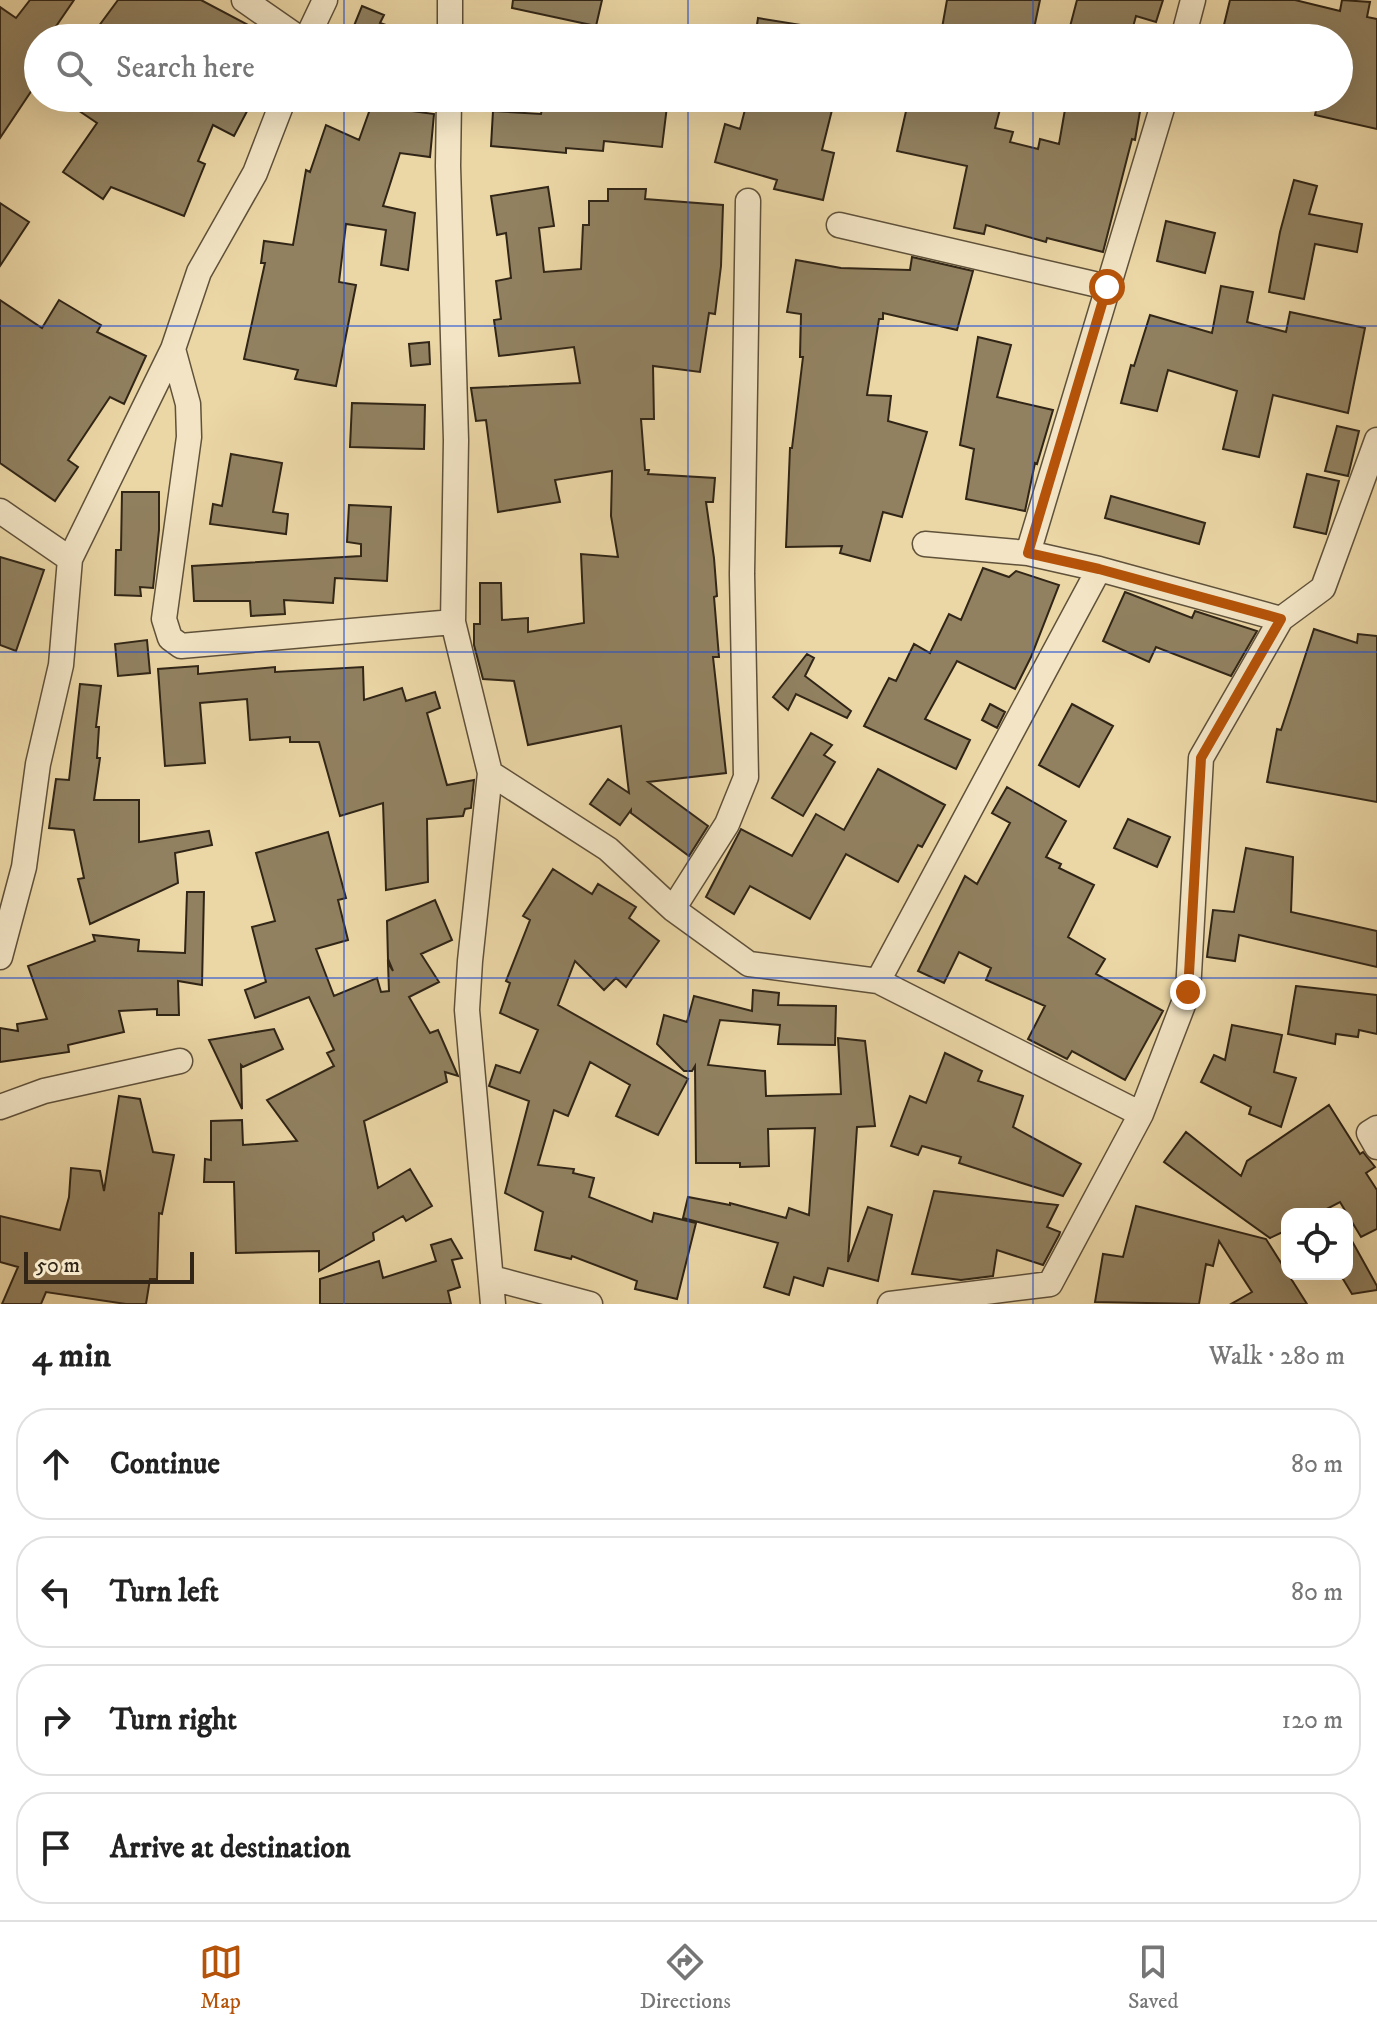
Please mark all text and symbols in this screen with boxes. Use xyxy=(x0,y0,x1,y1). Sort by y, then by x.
search box xyxy=(24,24,1353,112)
icon: search xyxy=(52,46,96,90)
text: Search here xyxy=(116,50,255,87)
route start xyxy=(1089,269,1125,305)
route end xyxy=(1170,974,1206,1010)
map controls xyxy=(1281,1208,1353,1280)
button: locate xyxy=(1281,1208,1353,1280)
scale bar xyxy=(24,1248,194,1284)
text: 50 m xyxy=(36,1252,80,1279)
text: 4 min xyxy=(32,1335,111,1377)
text: Walk · 280 m xyxy=(1209,1340,1345,1373)
icon: ahead xyxy=(34,1442,78,1486)
text: Continue xyxy=(110,1446,220,1483)
text: 80 m xyxy=(1291,1448,1343,1481)
icon: left xyxy=(34,1570,78,1614)
text: Turn left xyxy=(110,1574,219,1611)
text: 80 m xyxy=(1291,1576,1343,1609)
icon: right xyxy=(34,1698,78,1742)
text: Turn right xyxy=(110,1702,237,1739)
text: 120 m xyxy=(1282,1704,1343,1737)
icon: arrive xyxy=(34,1826,78,1870)
text: Arrive at destination xyxy=(110,1830,351,1867)
tab: Map xyxy=(199,1940,243,2015)
tab: Directions xyxy=(640,1940,731,2015)
tab: Saved xyxy=(1128,1940,1178,2015)

